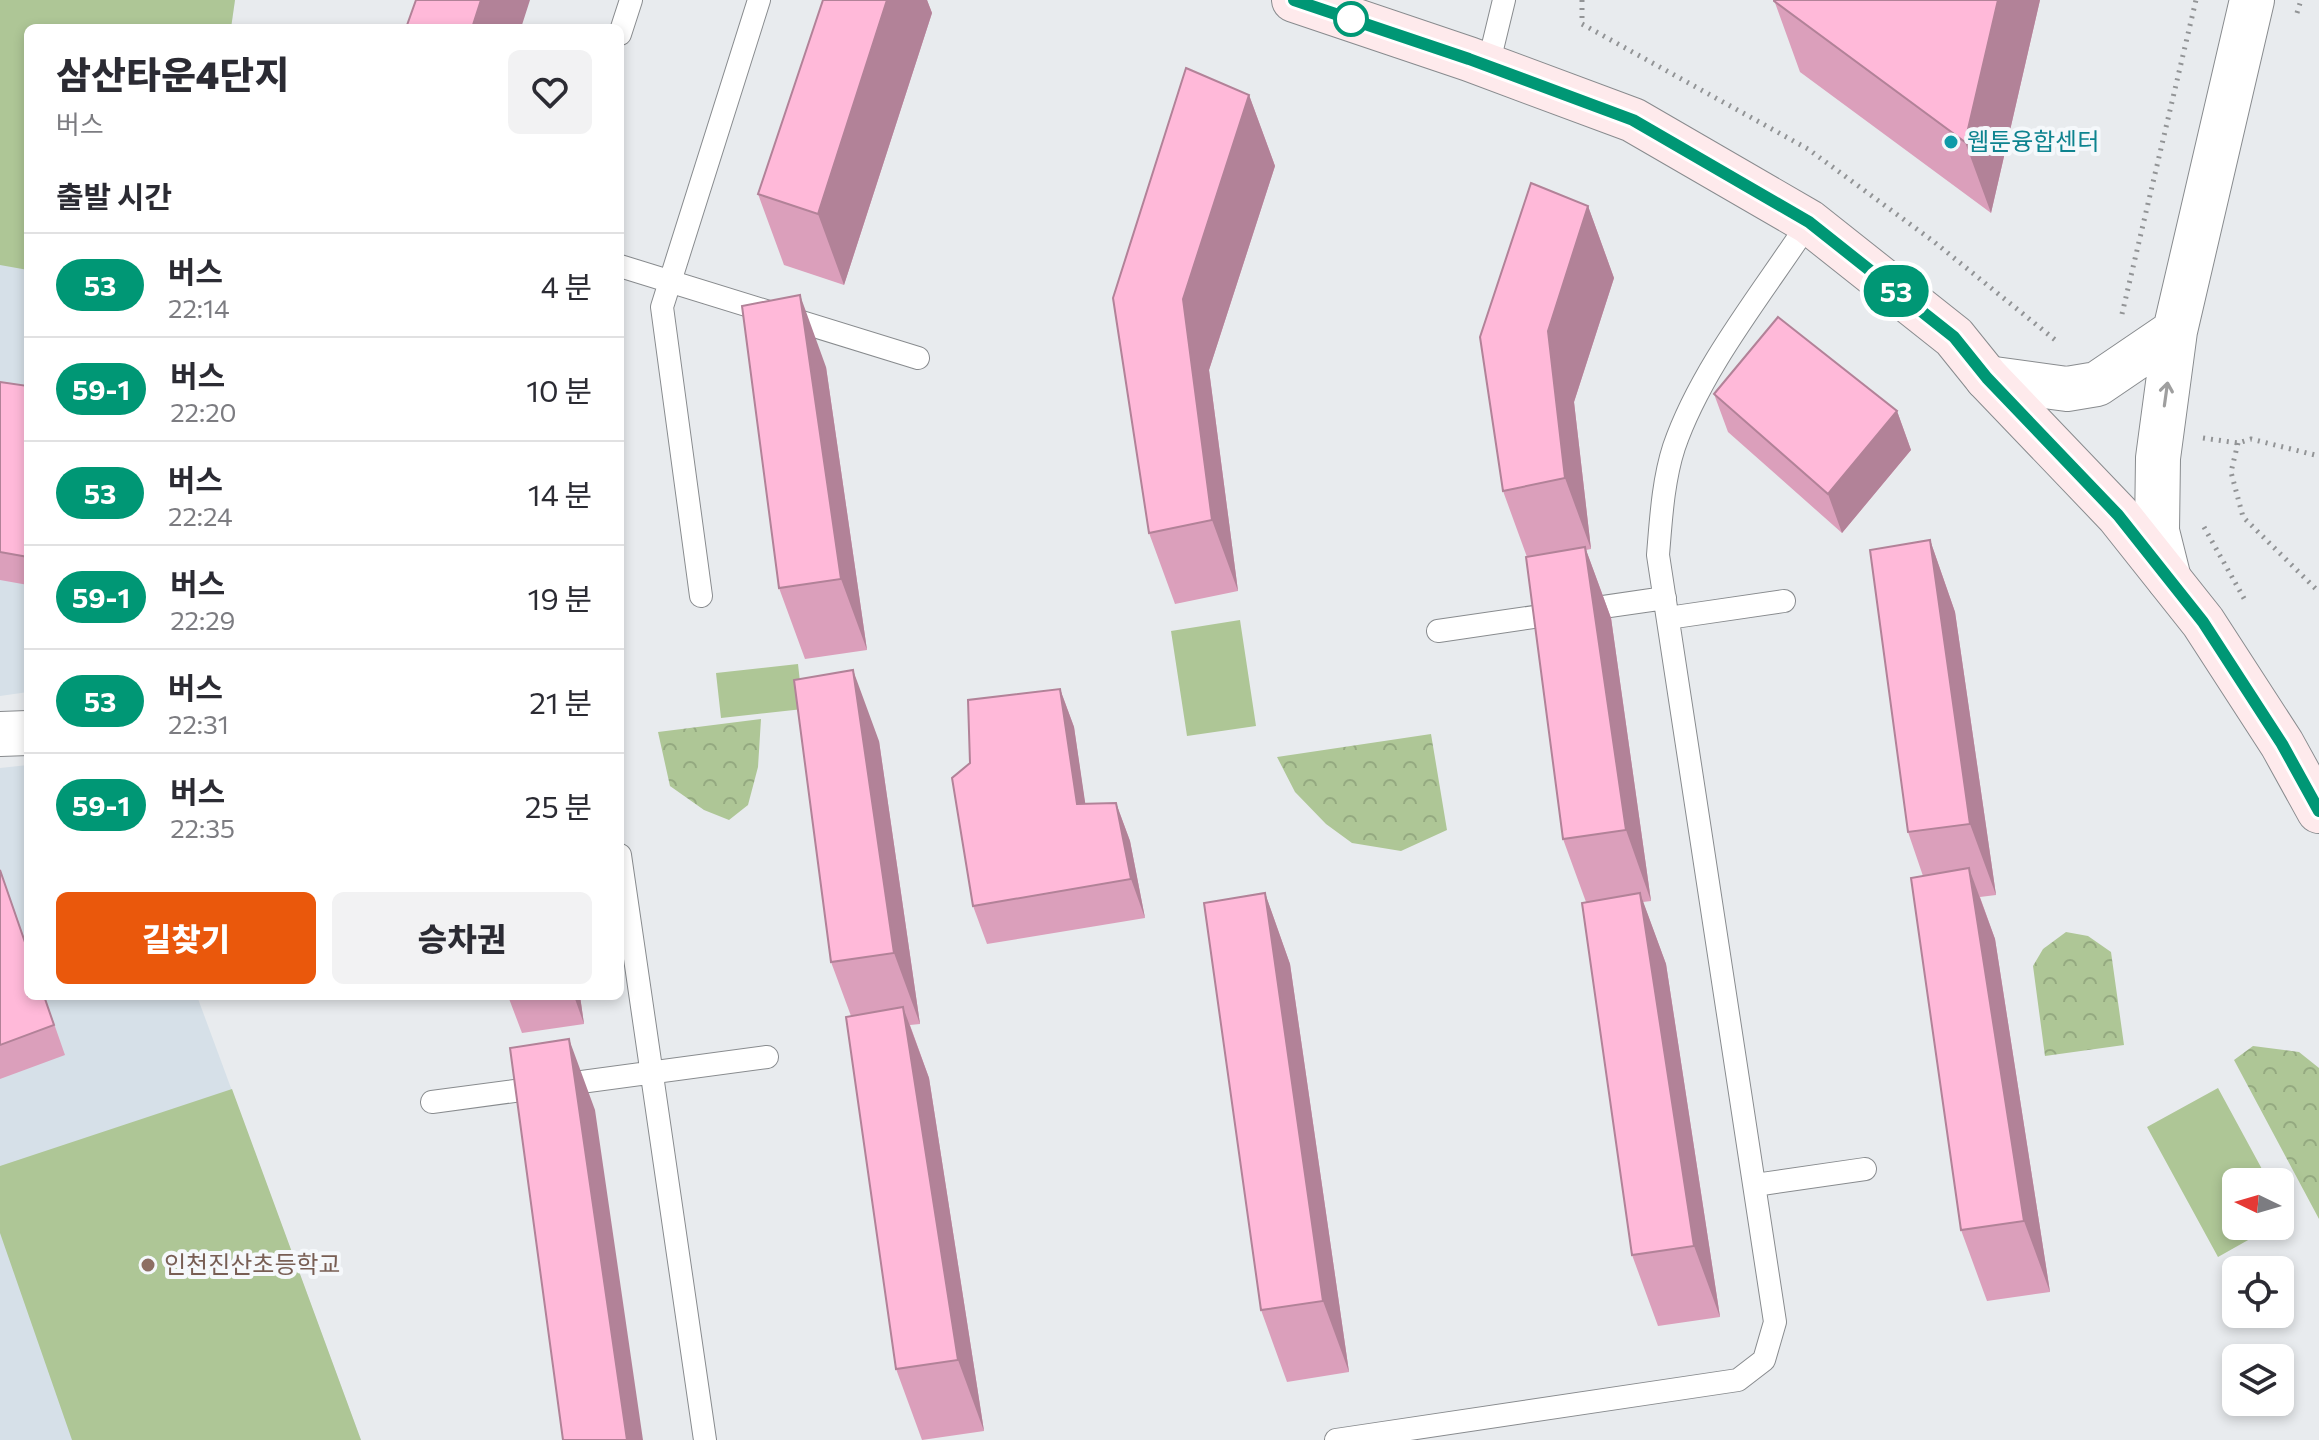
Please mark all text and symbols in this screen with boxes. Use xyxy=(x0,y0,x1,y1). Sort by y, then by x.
unlabelled marker xyxy=(1334,2,1368,36)
text: 삼산타운4단지 xyxy=(56,50,289,97)
button: heart xyxy=(508,50,592,134)
text: 버스 xyxy=(56,108,104,139)
place label: 웹툰융합센터 xyxy=(1967,126,2099,155)
marker: 웹툰융합센터 xyxy=(1942,133,1960,151)
text: 출발 시간 xyxy=(56,177,172,214)
text: 버스 xyxy=(168,252,223,289)
line badge: 53 xyxy=(1860,265,1932,317)
text: 4 분 xyxy=(541,267,592,304)
text: 53 xyxy=(84,268,116,302)
text: 53 xyxy=(1880,274,1912,308)
text: 22:14 xyxy=(168,292,230,323)
text: 버스 xyxy=(170,356,225,393)
text: 10 분 xyxy=(526,371,592,408)
text: 59-1 xyxy=(72,372,130,406)
one-way arrow xyxy=(2159,381,2174,408)
text: 22:20 xyxy=(170,396,236,427)
text: 버스 xyxy=(168,460,223,497)
text: 14 분 xyxy=(528,475,592,512)
text: 53 xyxy=(84,476,116,510)
text: 22:24 xyxy=(168,500,233,531)
text: 버스 xyxy=(170,564,225,601)
text: 19 분 xyxy=(528,579,592,616)
text: 59-1 xyxy=(72,580,130,614)
text: 22:29 xyxy=(170,604,235,635)
text: 버스 xyxy=(168,668,223,705)
text: 21 분 xyxy=(529,683,592,720)
text: 53 xyxy=(84,684,116,718)
text: 22:31 xyxy=(168,708,229,739)
text: 버스 xyxy=(170,772,225,809)
text: 25 분 xyxy=(525,787,592,824)
text: 59-1 xyxy=(72,788,130,822)
text: 22:35 xyxy=(170,812,235,843)
button: 길찾기 xyxy=(56,892,316,984)
button: 승차권 xyxy=(332,892,592,984)
north arrow xyxy=(2222,1168,2294,1240)
map controls xyxy=(2222,1168,2294,1416)
place label: 인천진산초등학교 xyxy=(164,1249,341,1278)
marker: 인천진산초등학교 xyxy=(139,1256,157,1274)
button: locate xyxy=(2222,1256,2294,1328)
button: layers xyxy=(2222,1344,2294,1416)

